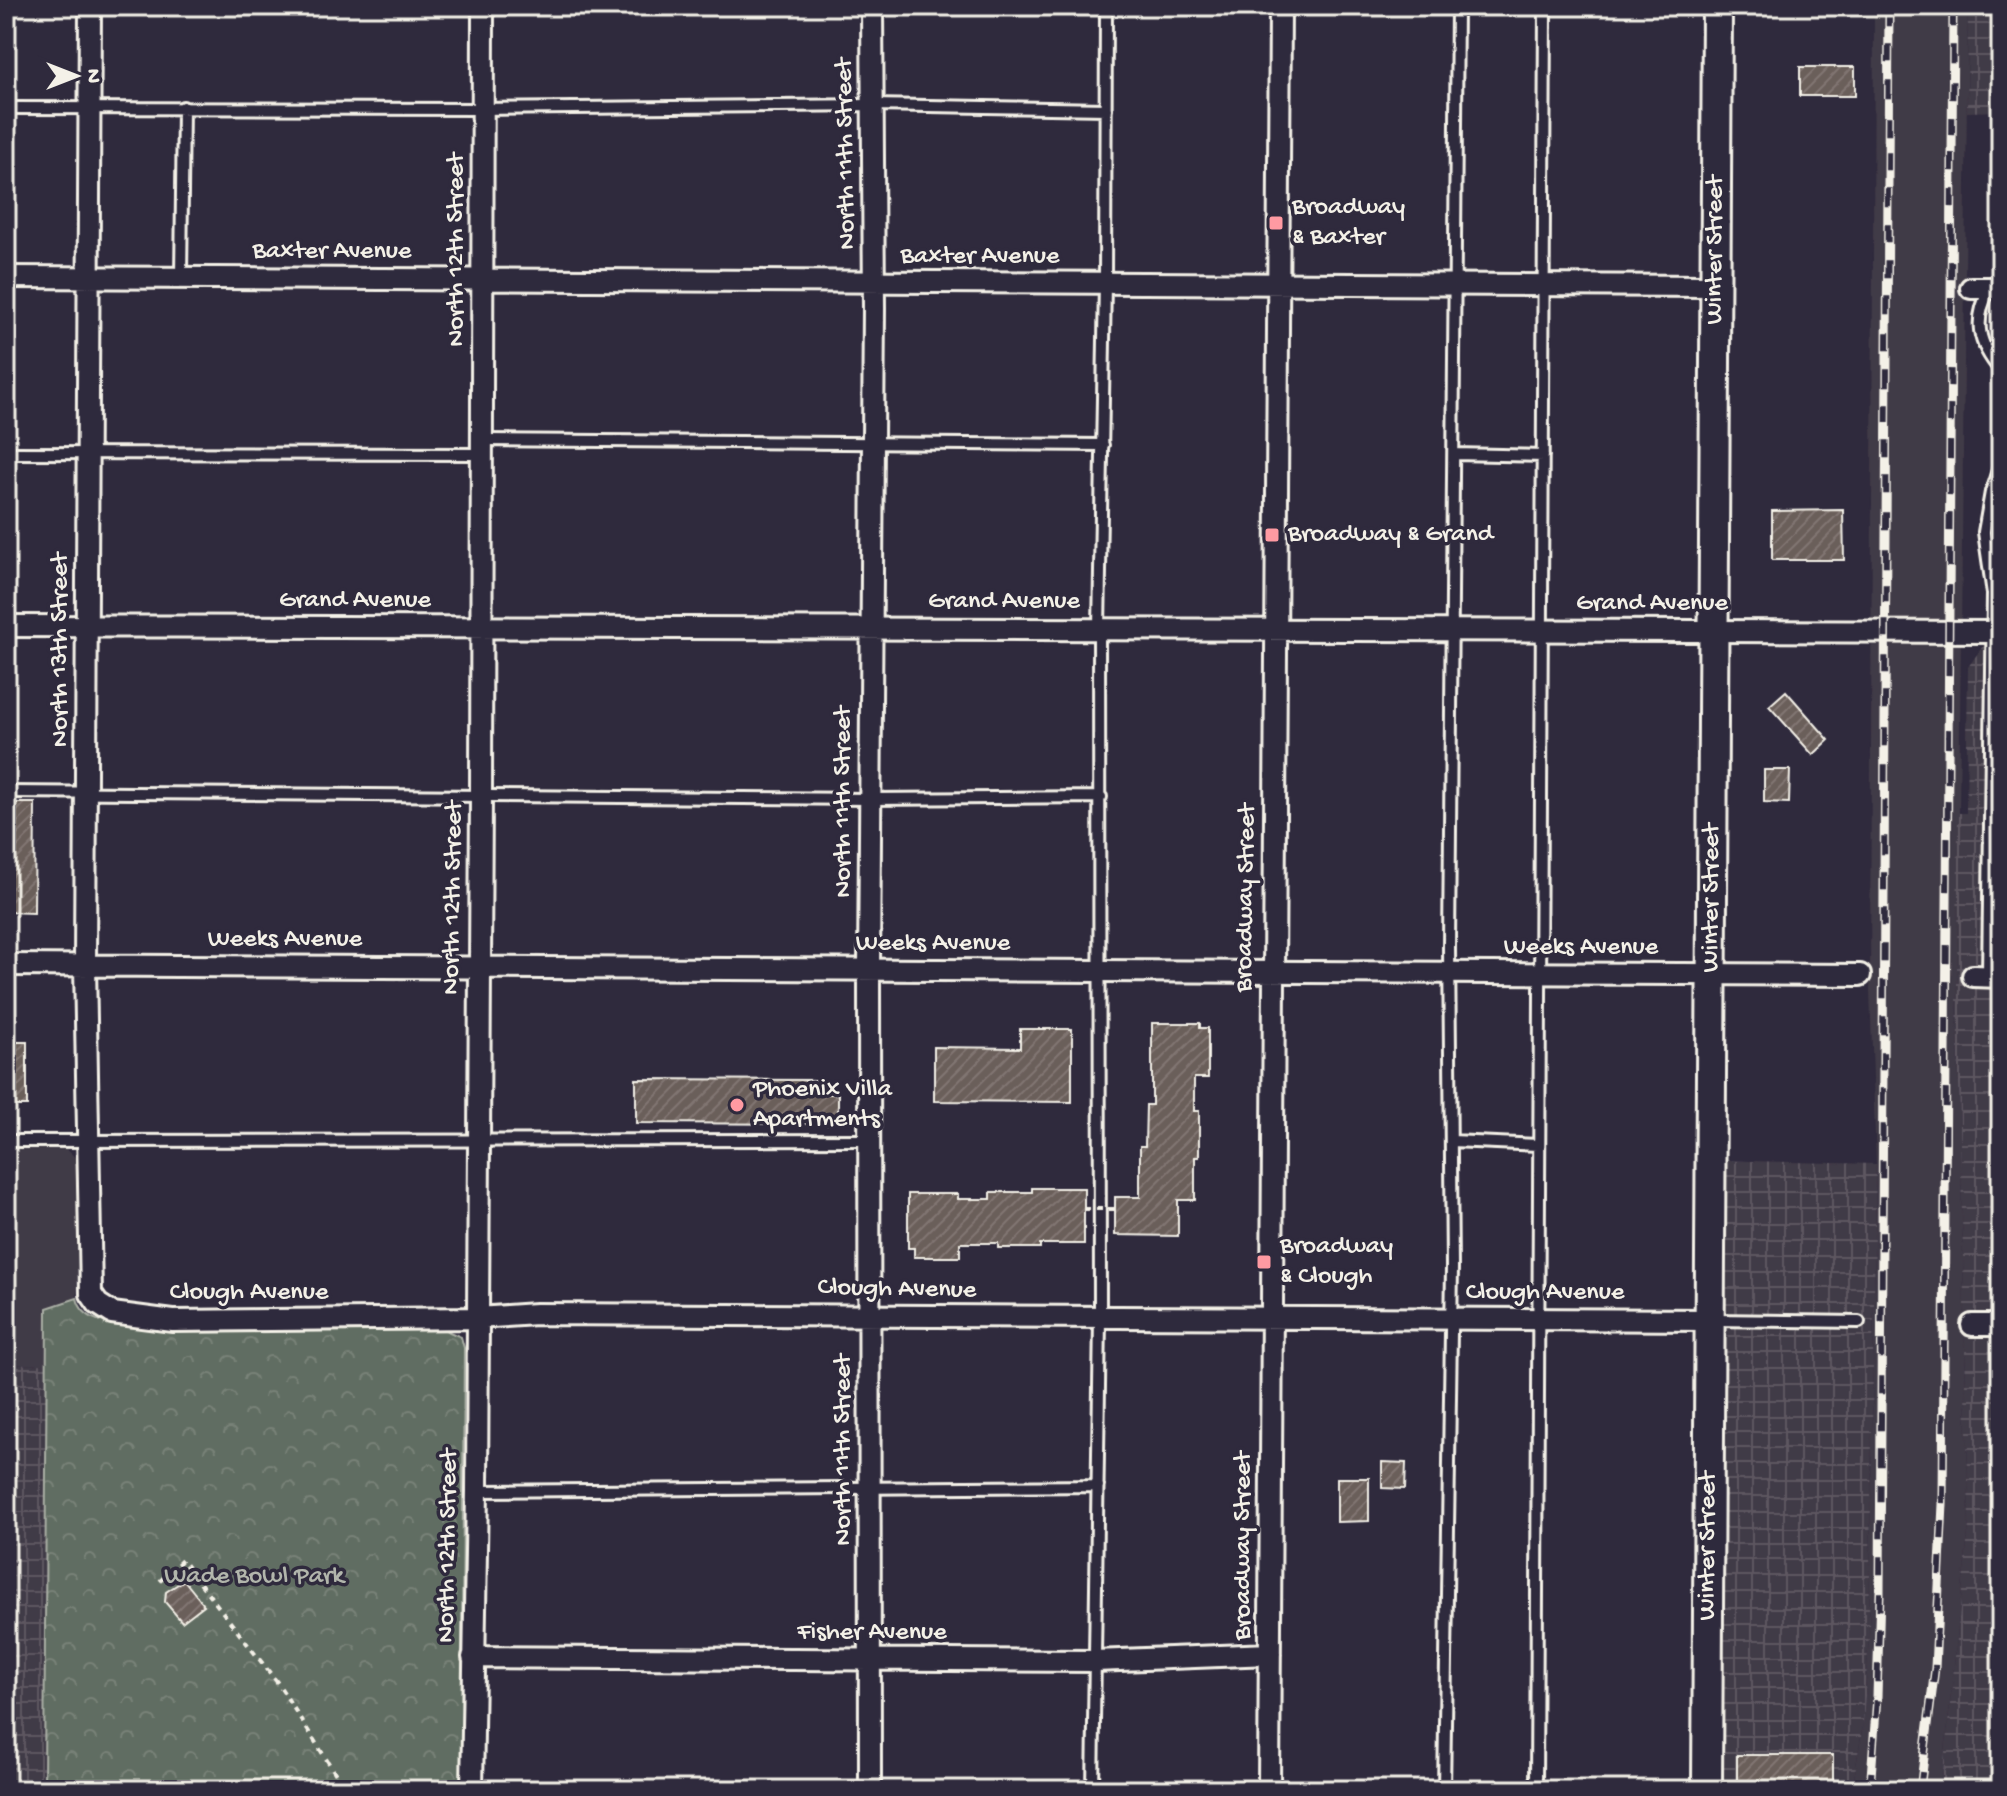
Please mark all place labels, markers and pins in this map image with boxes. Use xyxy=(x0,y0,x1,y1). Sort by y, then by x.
place label: Broadway & Baxter xyxy=(1291,193,1405,254)
marker: Broadway & Baxter xyxy=(1267,214,1285,232)
place label: Broadway & Grand xyxy=(1287,520,1495,551)
marker: Broadway & Grand xyxy=(1263,526,1281,544)
place label: Phoenix Villa Apartments xyxy=(752,1075,894,1136)
marker: Phoenix Villa Apartments xyxy=(728,1096,746,1114)
place label: Broadway & Clough xyxy=(1279,1232,1393,1293)
marker: Broadway & Clough xyxy=(1255,1253,1273,1271)

